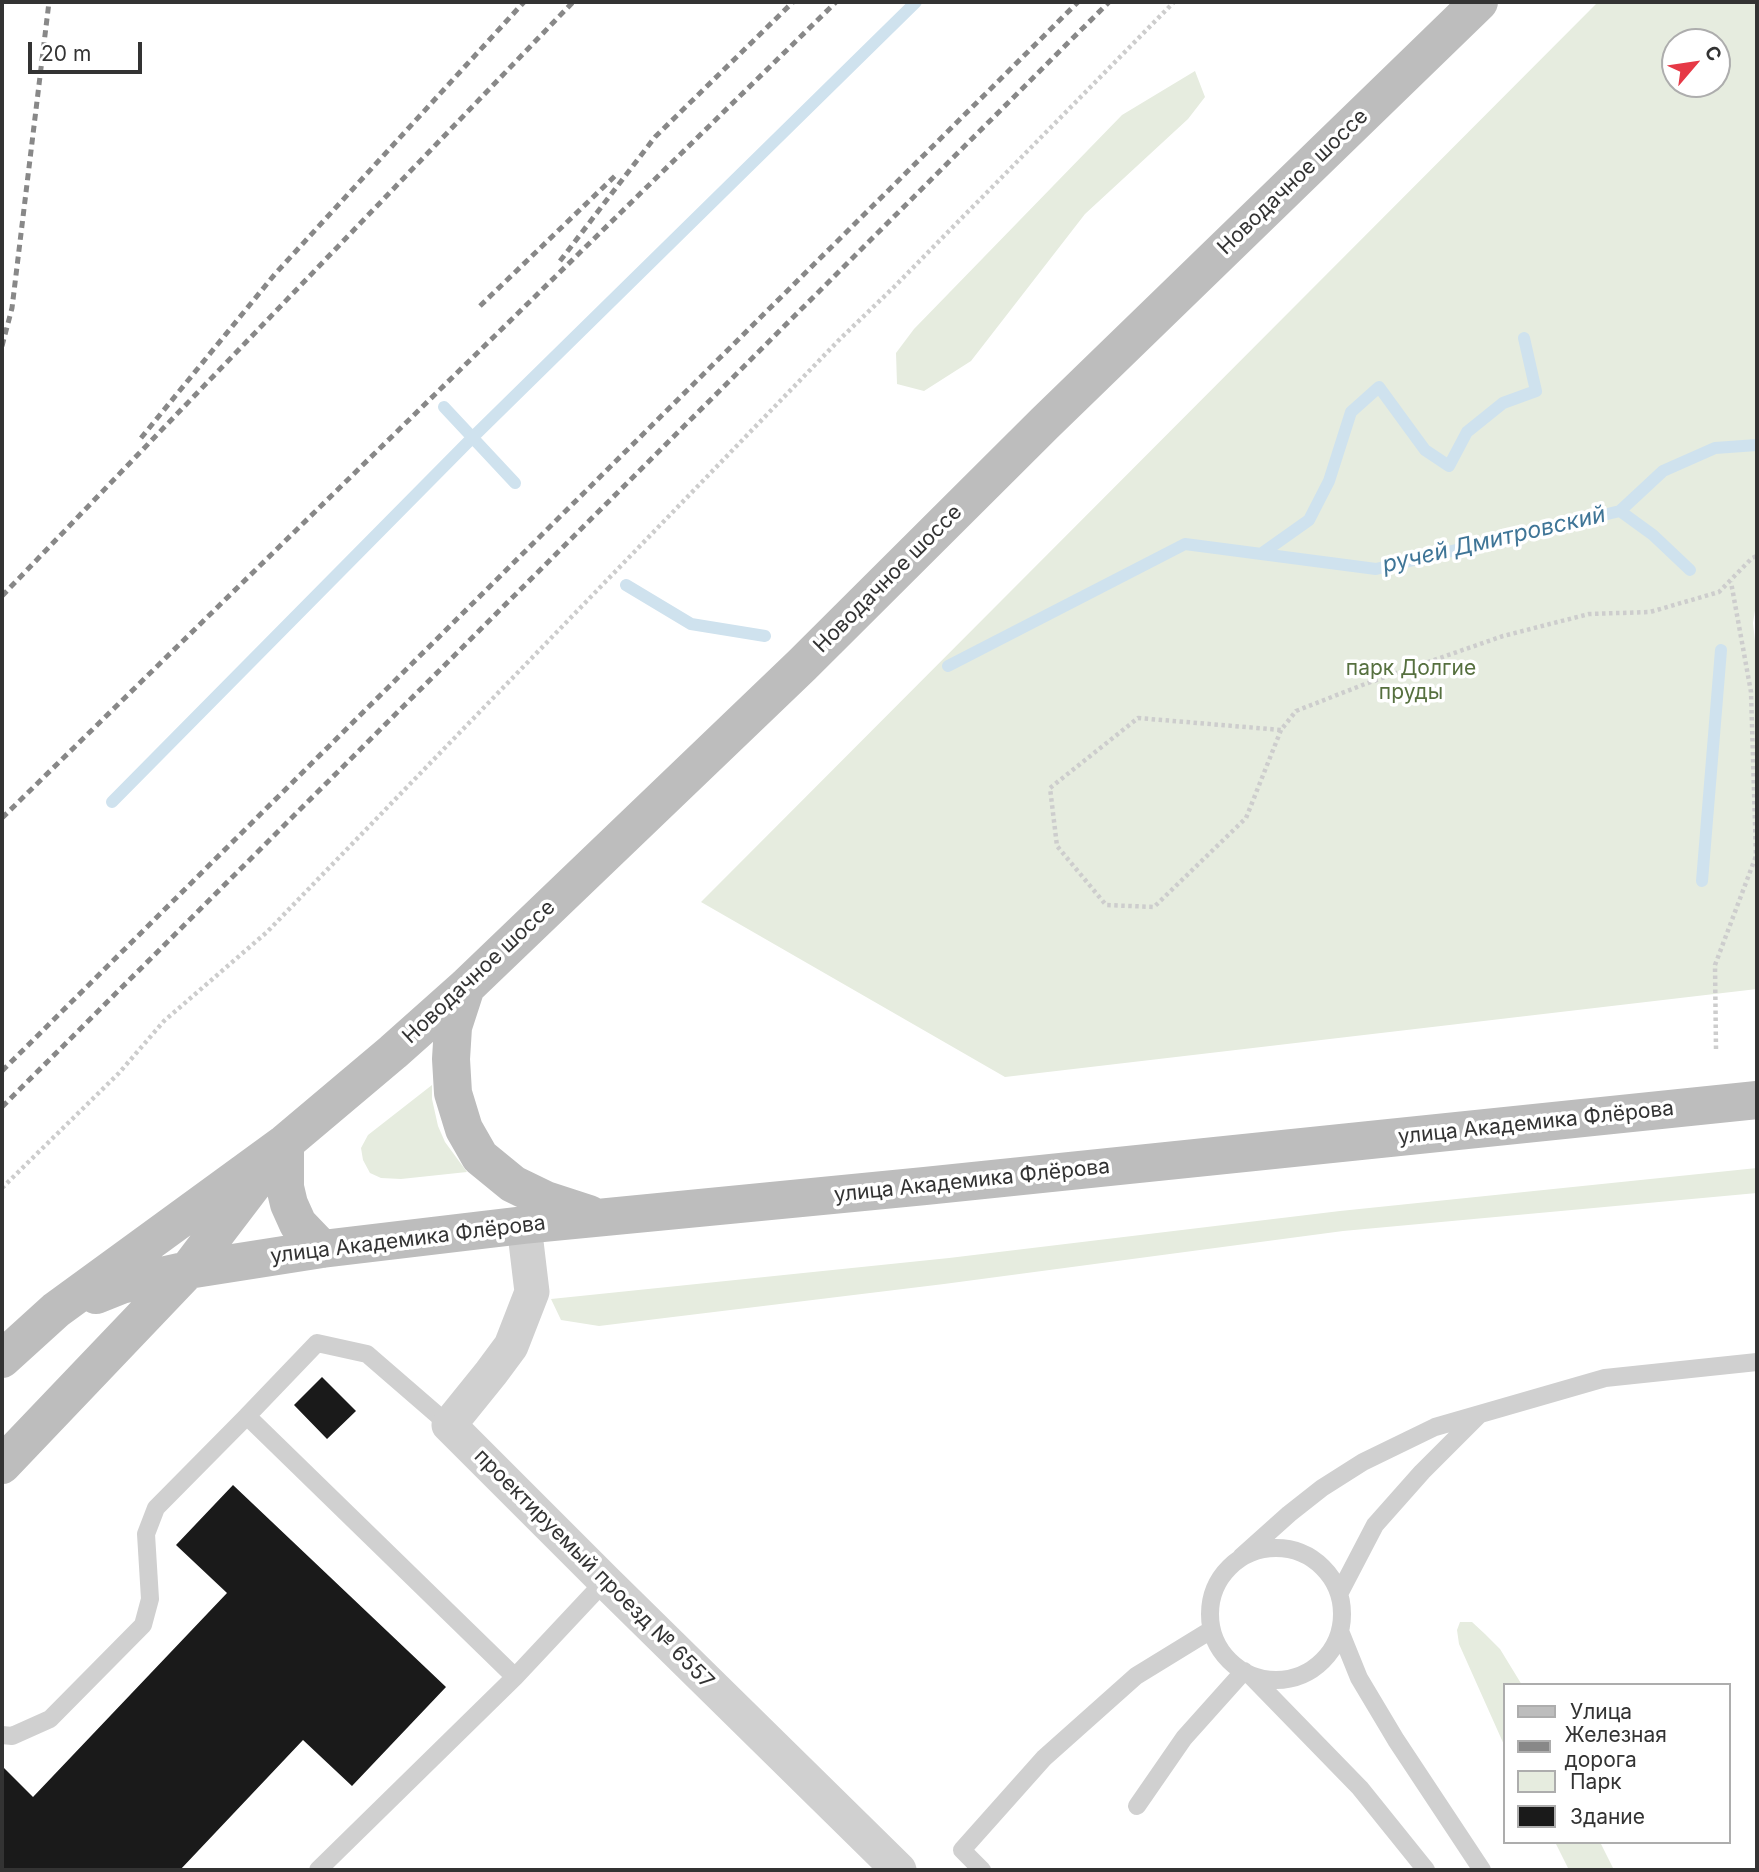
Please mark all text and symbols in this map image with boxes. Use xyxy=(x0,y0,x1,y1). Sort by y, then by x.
scale bar xyxy=(32,28,145,72)
north arrow xyxy=(1661,28,1731,98)
text: 20 m xyxy=(41,41,91,66)
text: С xyxy=(1700,42,1727,65)
street label: Новодачное шоссе xyxy=(1213,104,1373,260)
street label: Новодачное шоссе xyxy=(809,500,967,658)
water label: ручей Дмитровский xyxy=(1380,501,1608,579)
park label: парк Долгие пруды xyxy=(1346,656,1476,706)
street label: Новодачное шоссе xyxy=(398,895,560,1049)
street label: улица Академика Флёрова xyxy=(1397,1096,1675,1150)
street label: улица Академика Флёрова xyxy=(833,1154,1111,1208)
street label: улица Академика Флёрова xyxy=(269,1211,547,1269)
street label: проектируемый проезд № 6557 xyxy=(469,1444,719,1694)
legend xyxy=(1504,1683,1731,1844)
text: Улица xyxy=(1570,1699,1632,1724)
text: Железная дорога xyxy=(1565,1722,1667,1772)
text: Парк xyxy=(1570,1769,1622,1794)
text: Здание xyxy=(1570,1804,1645,1829)

